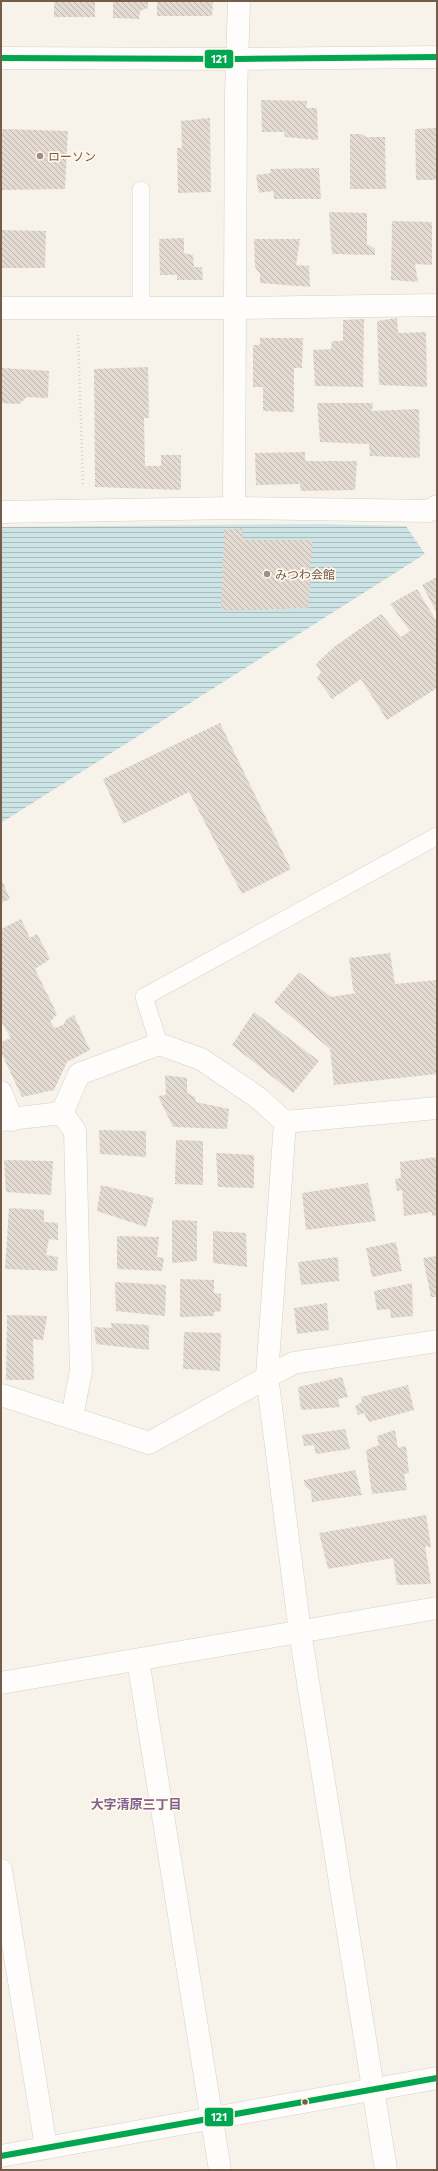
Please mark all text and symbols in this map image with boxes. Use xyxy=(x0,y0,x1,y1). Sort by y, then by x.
line badge: 121 xyxy=(204,49,234,69)
text: 121 xyxy=(211,52,227,65)
place label: ローソン xyxy=(48,149,96,163)
marker: ローソン xyxy=(35,151,45,161)
place label: みつわ会館 xyxy=(275,567,335,581)
marker: みつわ会館 xyxy=(262,569,272,579)
district label: 大字清原三丁目 xyxy=(90,1796,182,1812)
unlabelled marker xyxy=(300,2097,310,2107)
line badge: 121 xyxy=(204,2107,234,2127)
text: 121 xyxy=(211,2110,227,2123)

